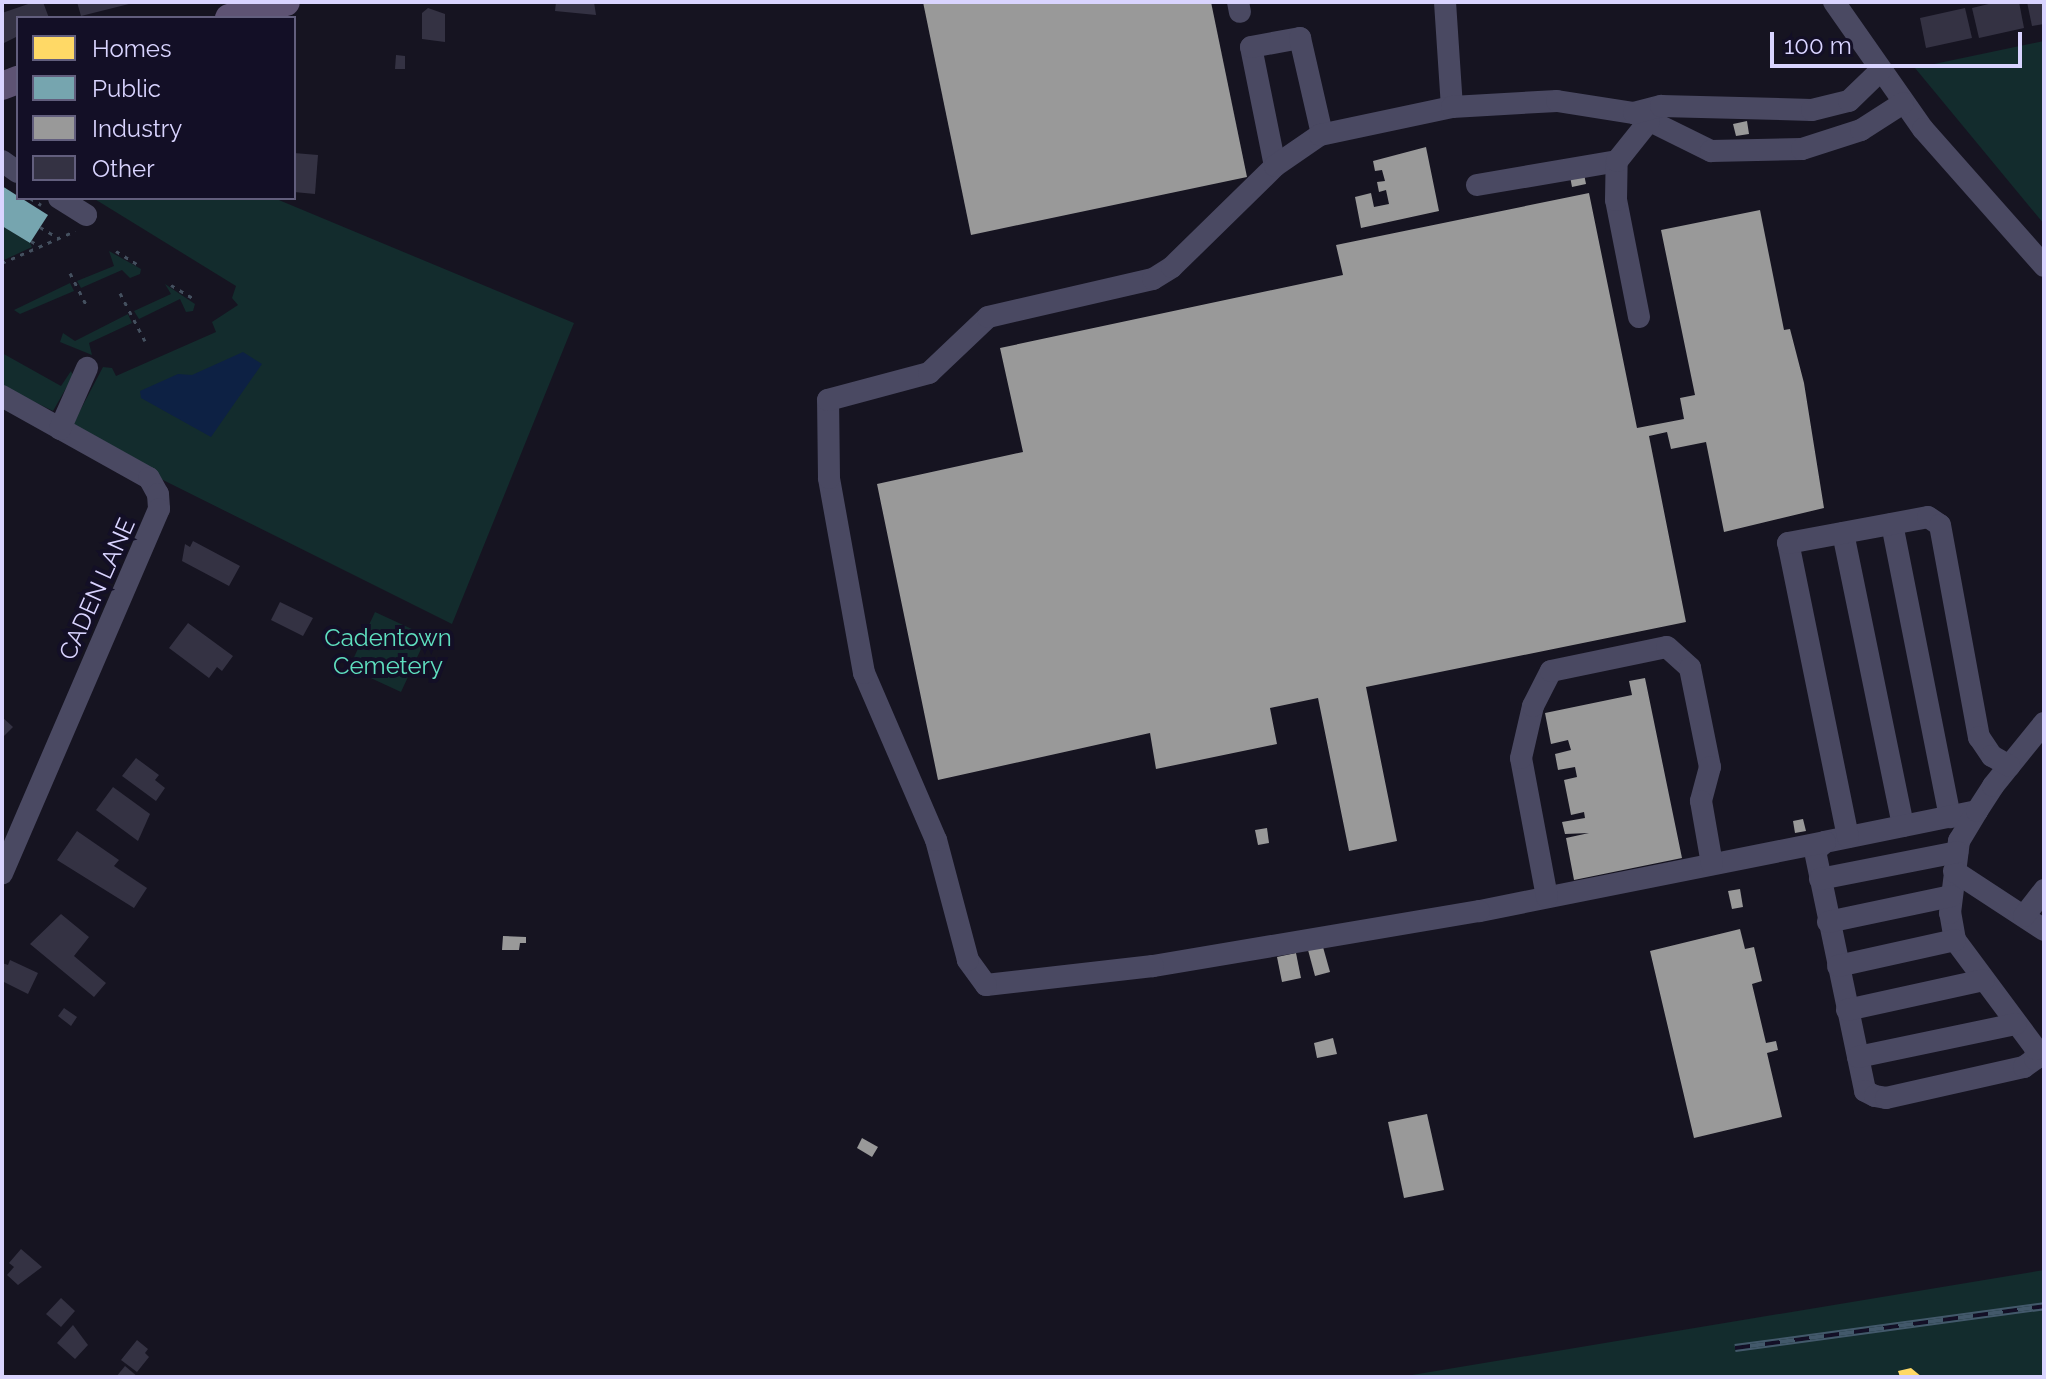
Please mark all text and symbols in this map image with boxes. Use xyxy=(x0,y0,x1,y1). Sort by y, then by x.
legend xyxy=(16,16,296,200)
scale bar xyxy=(1774,16,2026,66)
text: 100 m xyxy=(1784,31,1852,60)
text: Homes xyxy=(92,34,172,63)
text: Public xyxy=(92,74,161,103)
text: Industry xyxy=(92,114,182,143)
text: Other xyxy=(92,154,155,183)
street label: CADEN LANE xyxy=(53,514,141,664)
park label: Cadentown Cemetery xyxy=(324,624,452,680)

